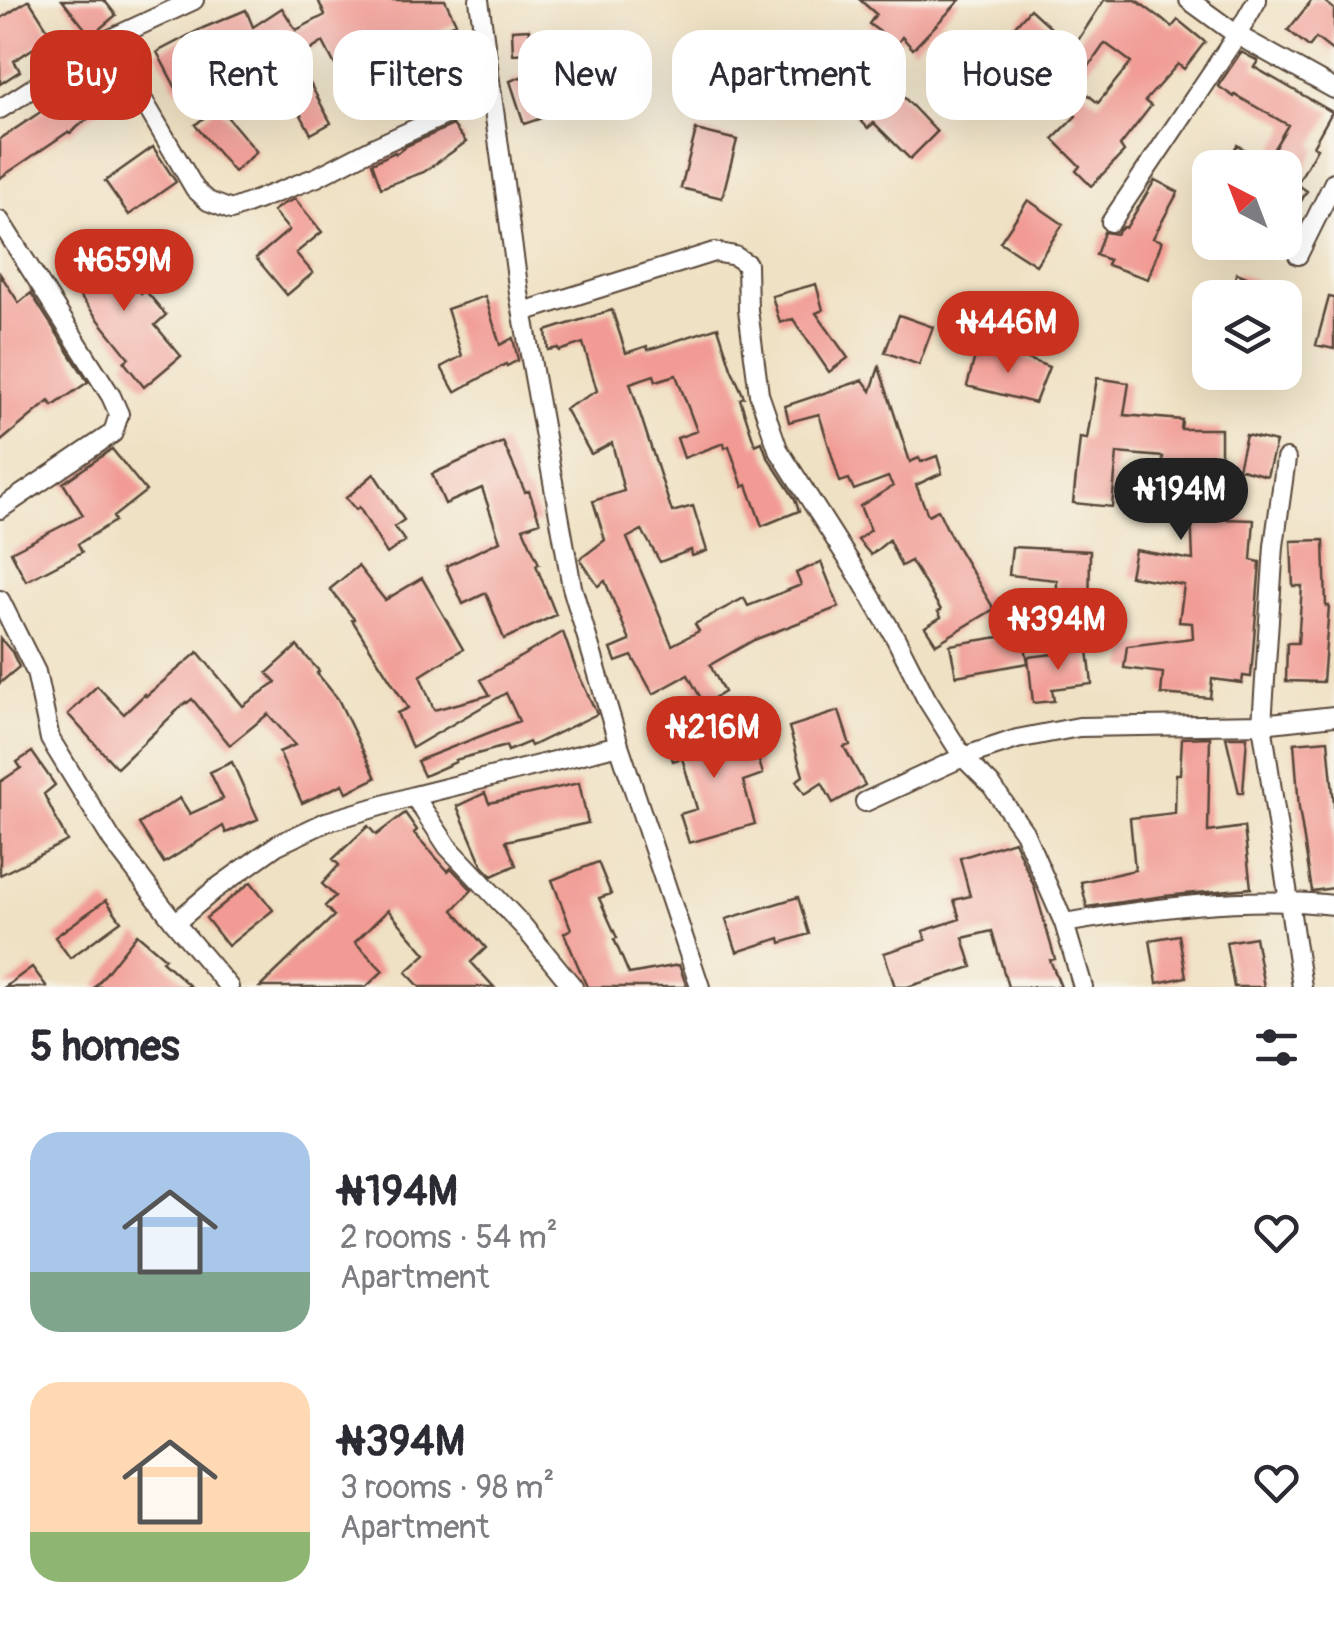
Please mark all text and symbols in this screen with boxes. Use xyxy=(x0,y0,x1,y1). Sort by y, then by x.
chip: Buy xyxy=(30,30,152,120)
chip: Rent xyxy=(172,30,313,120)
chip: Filters xyxy=(333,30,498,120)
chip: New xyxy=(518,30,652,120)
chip: Apartment xyxy=(672,30,906,120)
chip: House xyxy=(926,30,1087,120)
north arrow xyxy=(1192,150,1302,260)
map controls xyxy=(1192,150,1302,390)
pin: ₦659M xyxy=(54,229,194,314)
text: ₦659M xyxy=(77,241,171,281)
button: layers xyxy=(1192,280,1302,390)
pin: ₦446M xyxy=(938,291,1078,376)
text: ₦446M xyxy=(959,303,1057,343)
pin: ₦194M xyxy=(1111,458,1251,543)
text: ₦194M xyxy=(1136,470,1226,510)
pin: ₦394M xyxy=(988,588,1128,673)
text: ₦394M xyxy=(1010,600,1106,640)
pin: ₦216M xyxy=(644,696,784,781)
text: ₦216M xyxy=(668,708,760,748)
icon: filters xyxy=(1249,1020,1304,1075)
text: 5 homes xyxy=(30,1021,180,1073)
text: ₦194M xyxy=(340,1166,458,1218)
icon: home xyxy=(110,1172,230,1292)
icon: heart xyxy=(1249,1205,1304,1260)
text: 2 rooms · 54 m² xyxy=(340,1218,558,1258)
text: Apartment xyxy=(340,1258,489,1298)
text: ₦394M xyxy=(340,1416,465,1468)
icon: home xyxy=(110,1422,230,1542)
icon: heart xyxy=(1249,1455,1304,1510)
text: 3 rooms · 98 m² xyxy=(340,1468,554,1508)
text: Apartment xyxy=(340,1508,489,1548)

